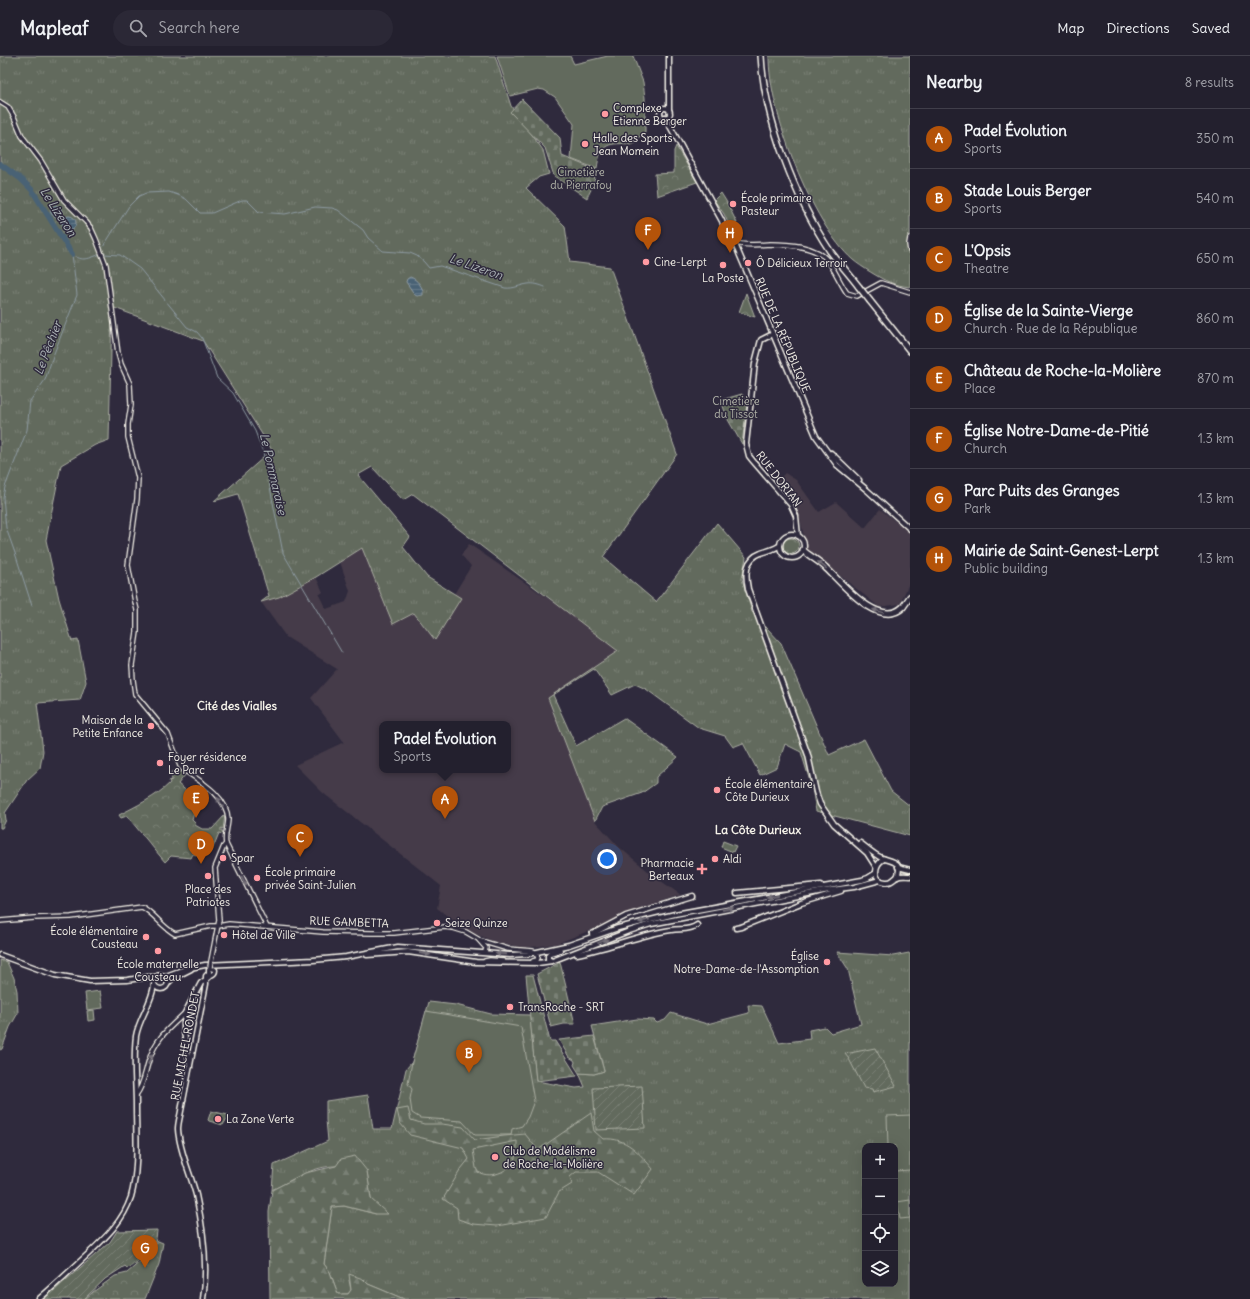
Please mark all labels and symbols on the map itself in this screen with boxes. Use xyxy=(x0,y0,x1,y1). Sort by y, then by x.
place label: Complexe Etienne Berger xyxy=(613,101,687,128)
marker: Complexe Etienne Berger xyxy=(600,109,610,119)
place label: Halle des Sports Jean Momein xyxy=(593,131,672,158)
marker: Halle des Sports Jean Momein xyxy=(580,139,590,149)
park label: Cimetière du Pierrafoy xyxy=(550,165,612,192)
water label: Le Lizeron xyxy=(37,185,80,240)
place label: École primaire Pasteur xyxy=(741,190,812,218)
marker: École primaire Pasteur xyxy=(728,199,738,209)
pin: F xyxy=(635,217,661,250)
pin: H xyxy=(717,220,743,253)
water label: Le Lizeron xyxy=(448,250,506,283)
place label: Cine-Lerpt xyxy=(654,255,707,269)
place label: Ô Délicieux Terroir xyxy=(756,255,848,270)
marker: Cine-Lerpt xyxy=(641,257,651,267)
marker: Ô Délicieux Terroir xyxy=(743,258,753,268)
marker: La Poste xyxy=(718,260,728,270)
place label: La Poste xyxy=(702,271,744,285)
street label: RUE DE LA RÉPUBLIQUE xyxy=(752,275,815,395)
water label: Le Pêchier xyxy=(31,317,65,377)
park label: Cimetière du Tissot xyxy=(712,394,760,421)
water label: Le Pommaraise xyxy=(257,432,291,518)
street label: RUE DORIAN xyxy=(753,449,805,509)
one-way arrow xyxy=(817,561,827,569)
one-way arrow xyxy=(872,608,884,614)
district label: Cité des Vialles xyxy=(197,698,278,713)
place label: Maison de la Petite Enfance xyxy=(72,713,143,740)
marker: Maison de la Petite Enfance xyxy=(146,721,156,731)
place label: Foyer résidence Le Parc xyxy=(168,750,247,777)
marker: Foyer résidence Le Parc xyxy=(155,758,165,768)
place label: École élémentaire Côte Durieux xyxy=(725,776,813,804)
pin: E xyxy=(183,785,209,818)
marker: École élémentaire Côte Durieux xyxy=(712,785,722,795)
pin: A xyxy=(432,786,458,819)
one-way arrow xyxy=(217,796,224,808)
district label: La Côte Durieux xyxy=(715,822,801,837)
pin: C xyxy=(287,824,313,857)
pin: D xyxy=(188,831,214,864)
your location xyxy=(597,849,617,869)
place label: Spar xyxy=(231,851,255,865)
place label: Aldi xyxy=(723,852,741,866)
marker: Spar xyxy=(218,853,228,863)
marker: Aldi xyxy=(710,854,720,864)
place label: Pharmacie Berteaux xyxy=(640,856,695,883)
place label: École primaire privée Saint-Julien xyxy=(265,864,356,892)
marker: Pharmacie Berteaux xyxy=(697,864,707,874)
marker: Place des Patriotes xyxy=(203,871,213,881)
marker: École primaire privée Saint-Julien xyxy=(252,873,262,883)
one-way arrow xyxy=(241,875,248,886)
place label: Place des Patriotes xyxy=(185,882,231,909)
one-way arrow xyxy=(766,893,778,899)
one-way arrow xyxy=(722,906,735,912)
street label: RUE GAMBETTA xyxy=(309,914,389,930)
place label: Seize Quinze xyxy=(445,916,508,930)
marker: Seize Quinze xyxy=(432,918,442,928)
one-way arrow xyxy=(638,918,650,924)
place label: École élémentaire Cousteau xyxy=(50,923,139,951)
place label: Hôtel de Ville xyxy=(232,928,296,942)
marker: Hôtel de Ville xyxy=(219,930,229,940)
marker: École élémentaire Cousteau xyxy=(141,932,151,942)
one-way arrow xyxy=(597,938,609,944)
marker: École maternelle Cousteau xyxy=(153,946,163,956)
place label: Église Notre-Dame-de-l'Assomption xyxy=(674,948,819,976)
one-way arrow xyxy=(495,950,507,957)
one-way arrow xyxy=(419,951,431,957)
place label: École maternelle Cousteau xyxy=(117,956,199,984)
marker: Église Notre-Dame-de-l'Assomption xyxy=(822,957,832,967)
street label: RUE MICHEL RONDET xyxy=(168,990,202,1101)
place label: TransRoche - SRT xyxy=(518,1000,605,1014)
marker: TransRoche - SRT xyxy=(505,1002,515,1012)
pin: B xyxy=(456,1040,482,1073)
one-way arrow xyxy=(147,1052,153,1064)
place label: La Zone Verte xyxy=(226,1112,294,1126)
marker: La Zone Verte xyxy=(213,1114,223,1124)
place label: Club de Modélisme de Roche-la-Molière xyxy=(503,1144,603,1171)
marker: Club de Modélisme de Roche-la-Molière xyxy=(490,1152,500,1162)
pin: G xyxy=(132,1235,158,1268)

